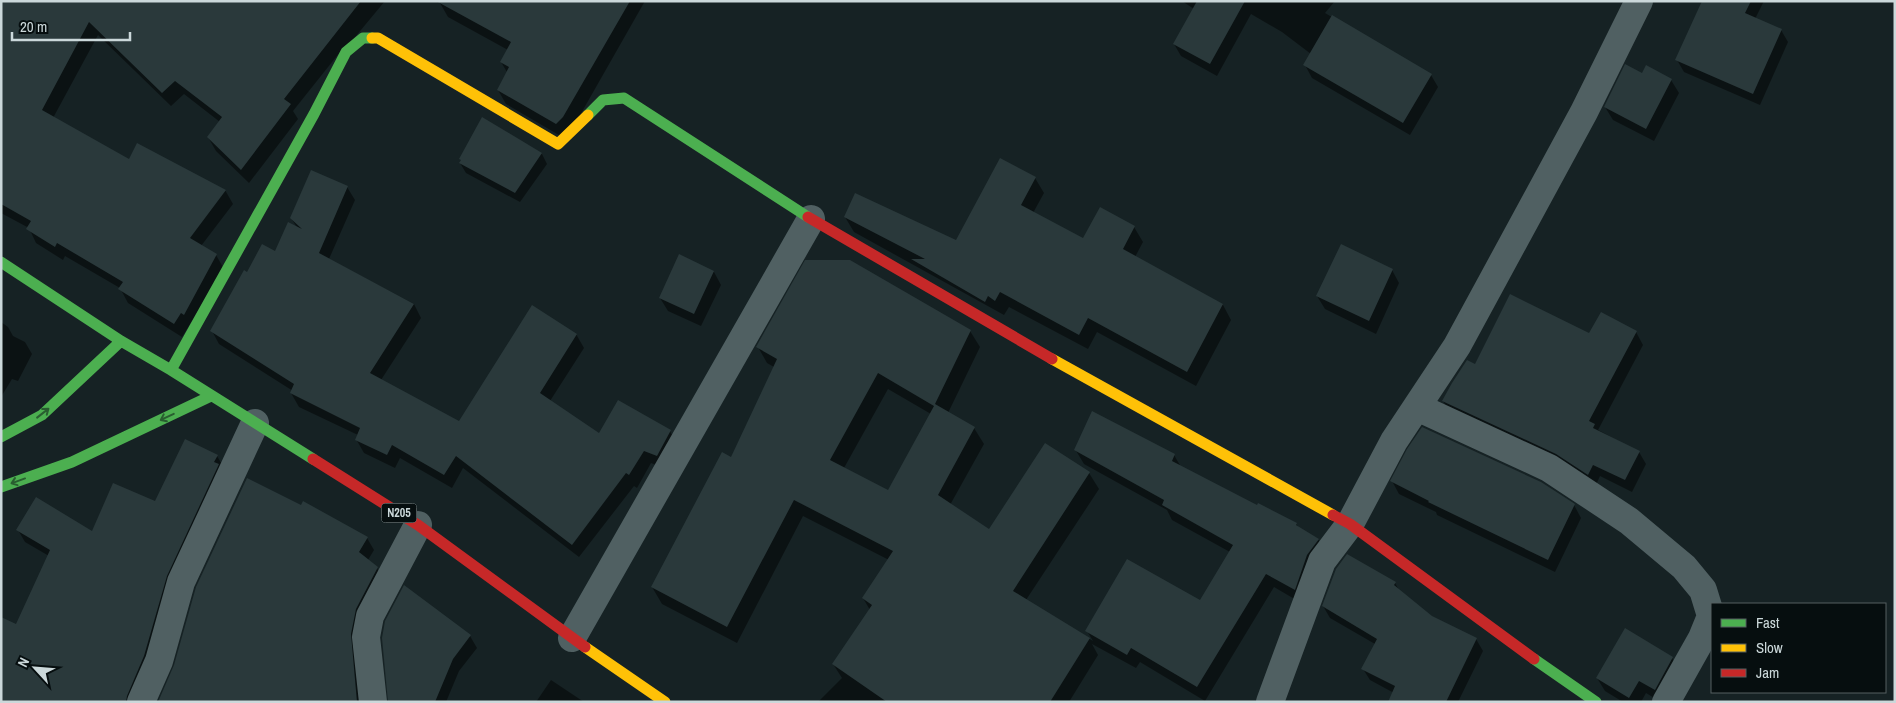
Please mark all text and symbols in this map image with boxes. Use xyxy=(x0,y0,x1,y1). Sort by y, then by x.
scale bar xyxy=(12,10,130,42)
text: 20 m xyxy=(20,16,47,37)
one-way arrow xyxy=(36,407,49,418)
one-way arrow xyxy=(160,412,175,422)
one-way arrow xyxy=(11,477,26,486)
road number: N205 xyxy=(382,503,416,522)
legend xyxy=(1711,603,1886,693)
text: Fast xyxy=(1756,612,1780,633)
text: Slow xyxy=(1756,637,1783,658)
north arrow xyxy=(10,643,60,693)
text: N xyxy=(13,655,33,670)
text: Jam xyxy=(1756,662,1779,683)

